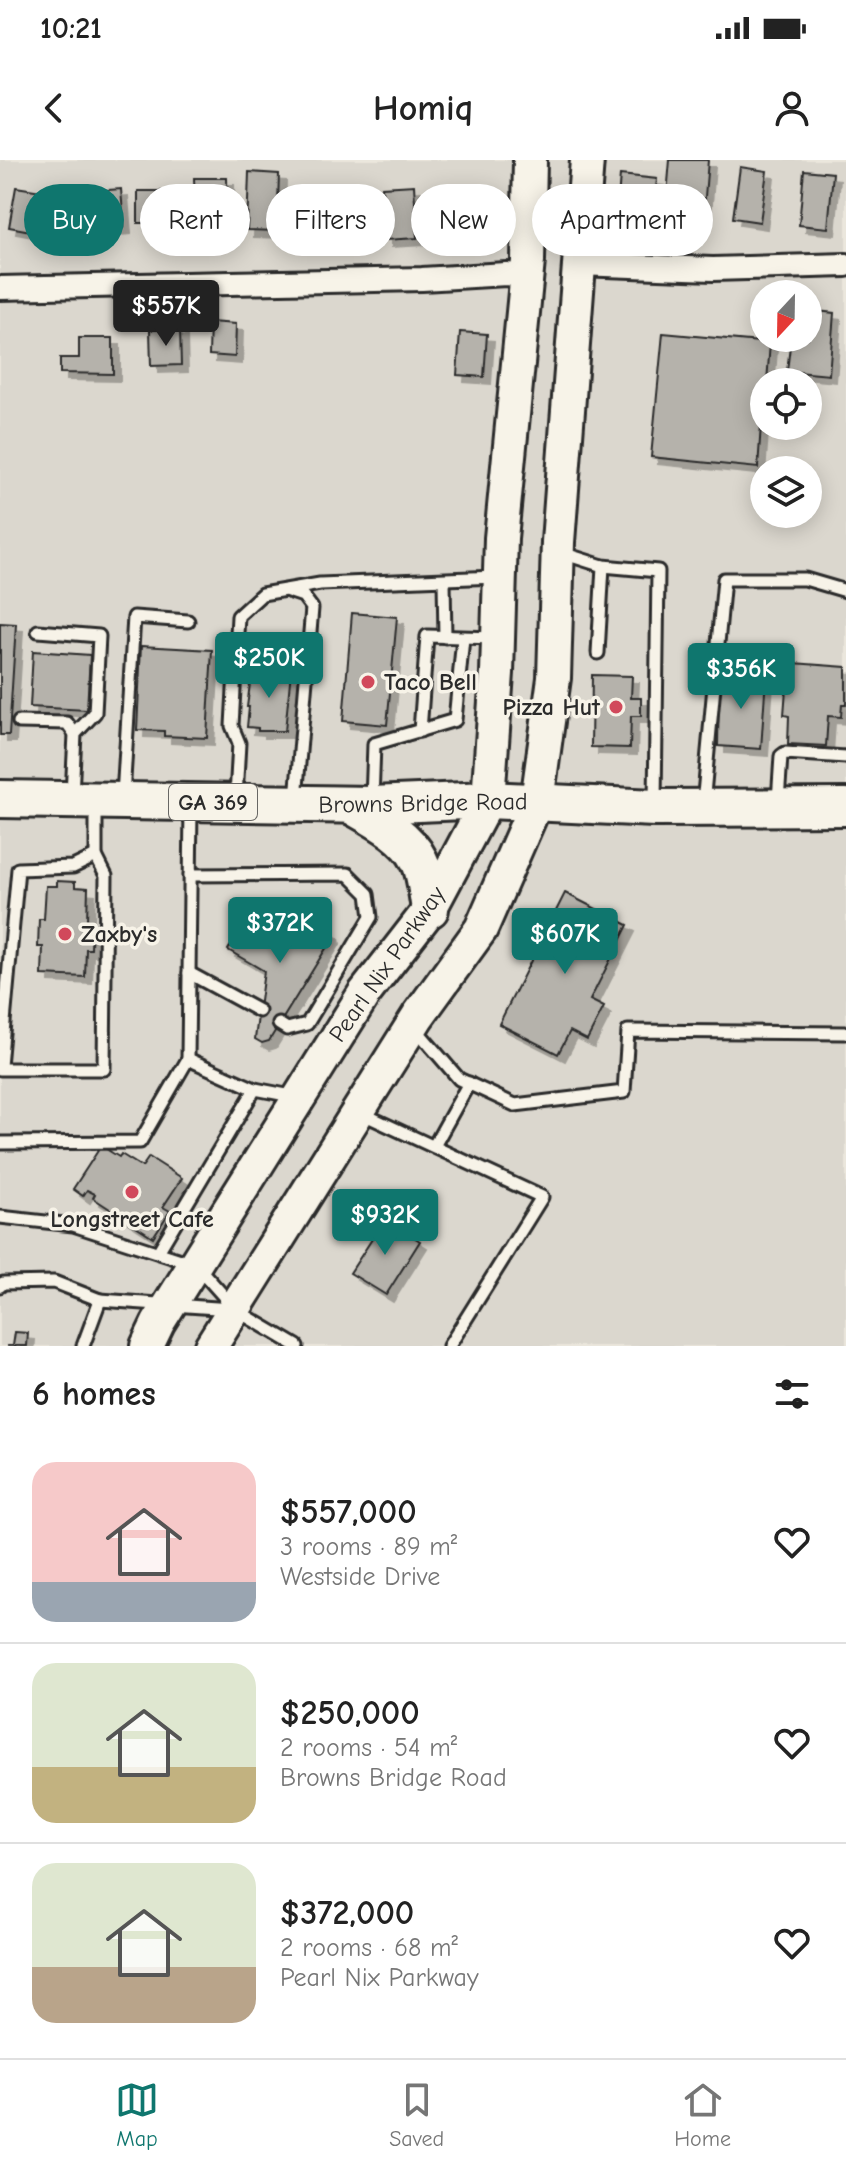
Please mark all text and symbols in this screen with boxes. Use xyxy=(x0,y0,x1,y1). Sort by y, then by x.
text: 10:21 xyxy=(40,11,102,46)
icon: back xyxy=(32,86,76,130)
icon: person xyxy=(770,86,814,130)
text: Homiq xyxy=(373,88,473,129)
chip: Buy xyxy=(24,184,124,256)
chip: Rent xyxy=(140,184,250,256)
chip: Filters xyxy=(266,184,395,256)
chip: New xyxy=(411,184,516,256)
chip: Apartment xyxy=(532,184,713,256)
pin: $557K xyxy=(110,280,222,348)
north arrow xyxy=(750,280,822,352)
map controls xyxy=(750,280,822,528)
text: $557K xyxy=(131,291,201,321)
button: locate xyxy=(750,368,822,440)
button: layers xyxy=(750,456,822,528)
pin: $250K xyxy=(213,632,325,700)
text: $250K xyxy=(233,643,305,673)
pin: $356K xyxy=(685,643,797,711)
text: $356K xyxy=(706,654,776,684)
place label: Taco Bell xyxy=(384,668,477,696)
marker: Taco Bell xyxy=(359,673,377,691)
place label: Pizza Hut xyxy=(503,693,601,721)
marker: Pizza Hut xyxy=(607,698,625,716)
road number: GA 369 xyxy=(169,784,257,820)
street label: Browns Bridge Road xyxy=(318,787,528,819)
street label: Pearl Nix Parkway xyxy=(323,881,451,1047)
pin: $372K xyxy=(224,897,336,965)
text: $372K xyxy=(246,908,314,938)
pin: $607K xyxy=(509,908,621,976)
text: $607K xyxy=(530,919,600,949)
place label: Zaxby's xyxy=(81,920,157,948)
marker: Zaxby's xyxy=(56,925,74,943)
marker: Longstreet Cafe xyxy=(123,1183,141,1201)
pin: $932K xyxy=(329,1189,441,1257)
text: $932K xyxy=(350,1200,420,1230)
place label: Longstreet Cafe xyxy=(50,1205,214,1233)
icon: filters xyxy=(770,1372,814,1416)
text: 6 homes xyxy=(32,1374,156,1414)
text: $557,000 xyxy=(280,1492,417,1532)
icon: home xyxy=(96,1494,192,1590)
icon: heart xyxy=(770,1520,814,1564)
text: 3 rooms · 89 m² xyxy=(280,1532,457,1562)
text: Westside Drive xyxy=(280,1562,440,1592)
text: $250,000 xyxy=(280,1693,420,1733)
icon: home xyxy=(96,1695,192,1791)
icon: heart xyxy=(770,1721,814,1765)
text: 2 rooms · 54 m² xyxy=(280,1733,457,1763)
text: Browns Bridge Road xyxy=(280,1763,507,1793)
text: $372,000 xyxy=(280,1893,414,1933)
icon: home xyxy=(96,1895,192,1991)
icon: heart xyxy=(770,1921,814,1965)
text: 2 rooms · 68 m² xyxy=(280,1933,458,1963)
text: Pearl Nix Parkway xyxy=(280,1963,479,1993)
tab: Map xyxy=(115,2078,159,2152)
tab: Saved xyxy=(389,2078,444,2152)
tab: Home xyxy=(674,2078,731,2152)

